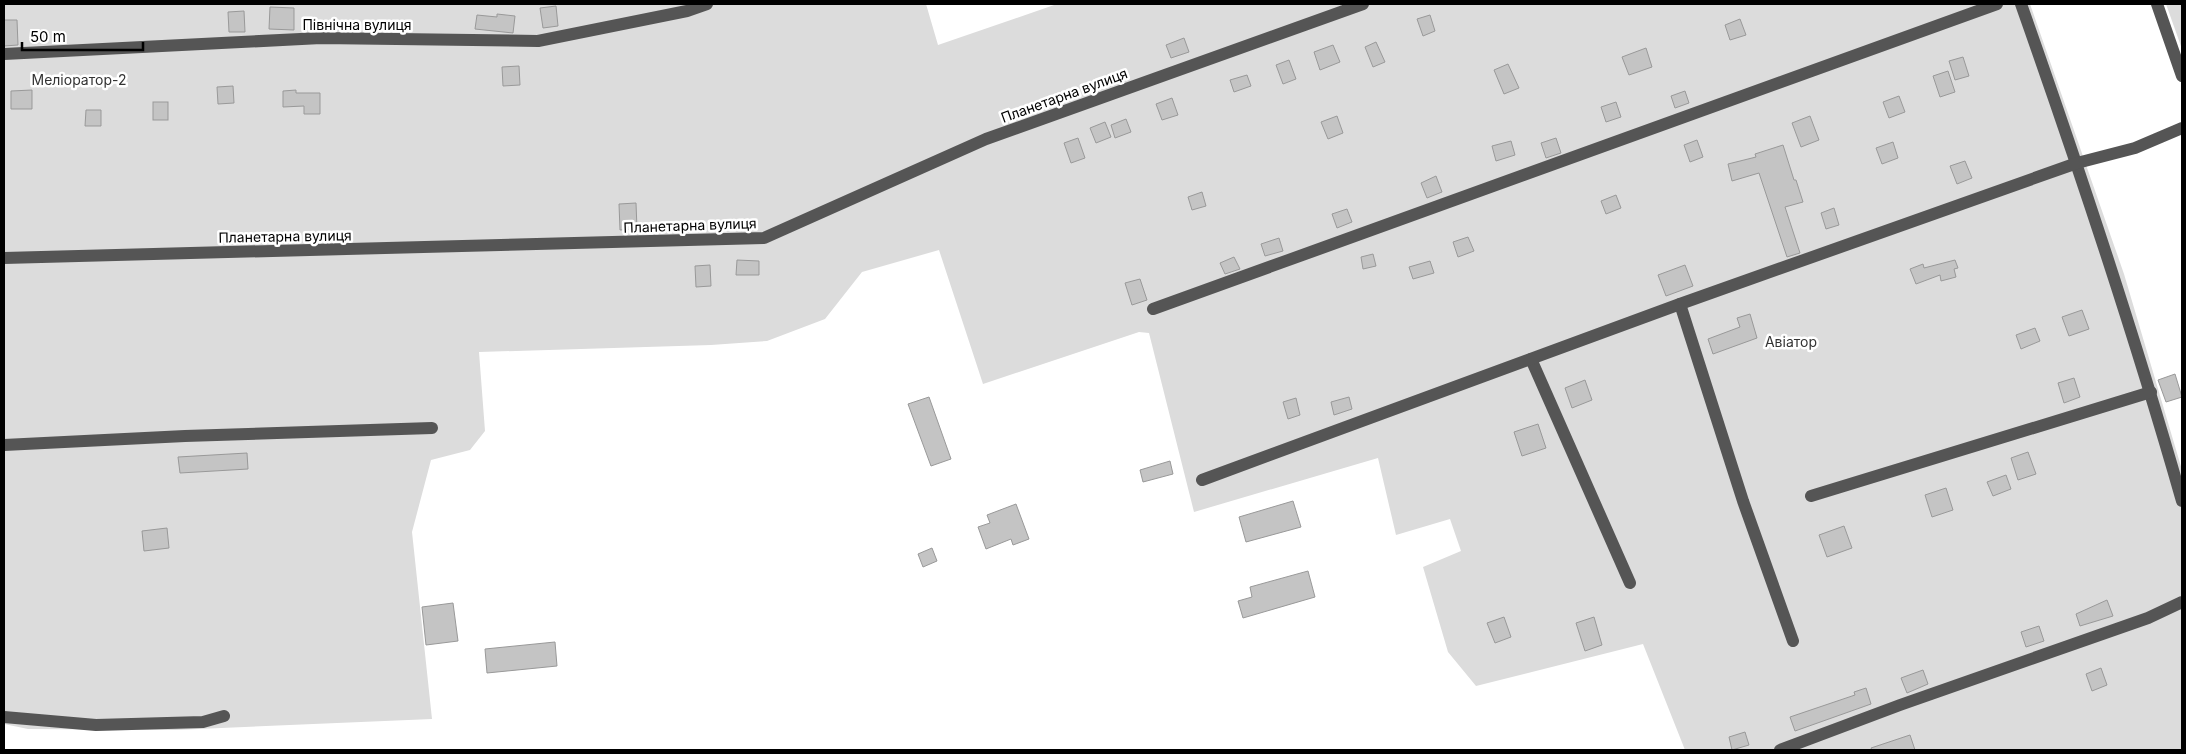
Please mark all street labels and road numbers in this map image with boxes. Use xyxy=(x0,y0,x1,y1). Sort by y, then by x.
street label: Північна вулиця xyxy=(302,16,412,33)
street label: Планетарна вулиця xyxy=(998,64,1130,126)
street label: Планетарна вулиця xyxy=(623,214,757,236)
street label: Планетарна вулиця xyxy=(218,226,352,246)

